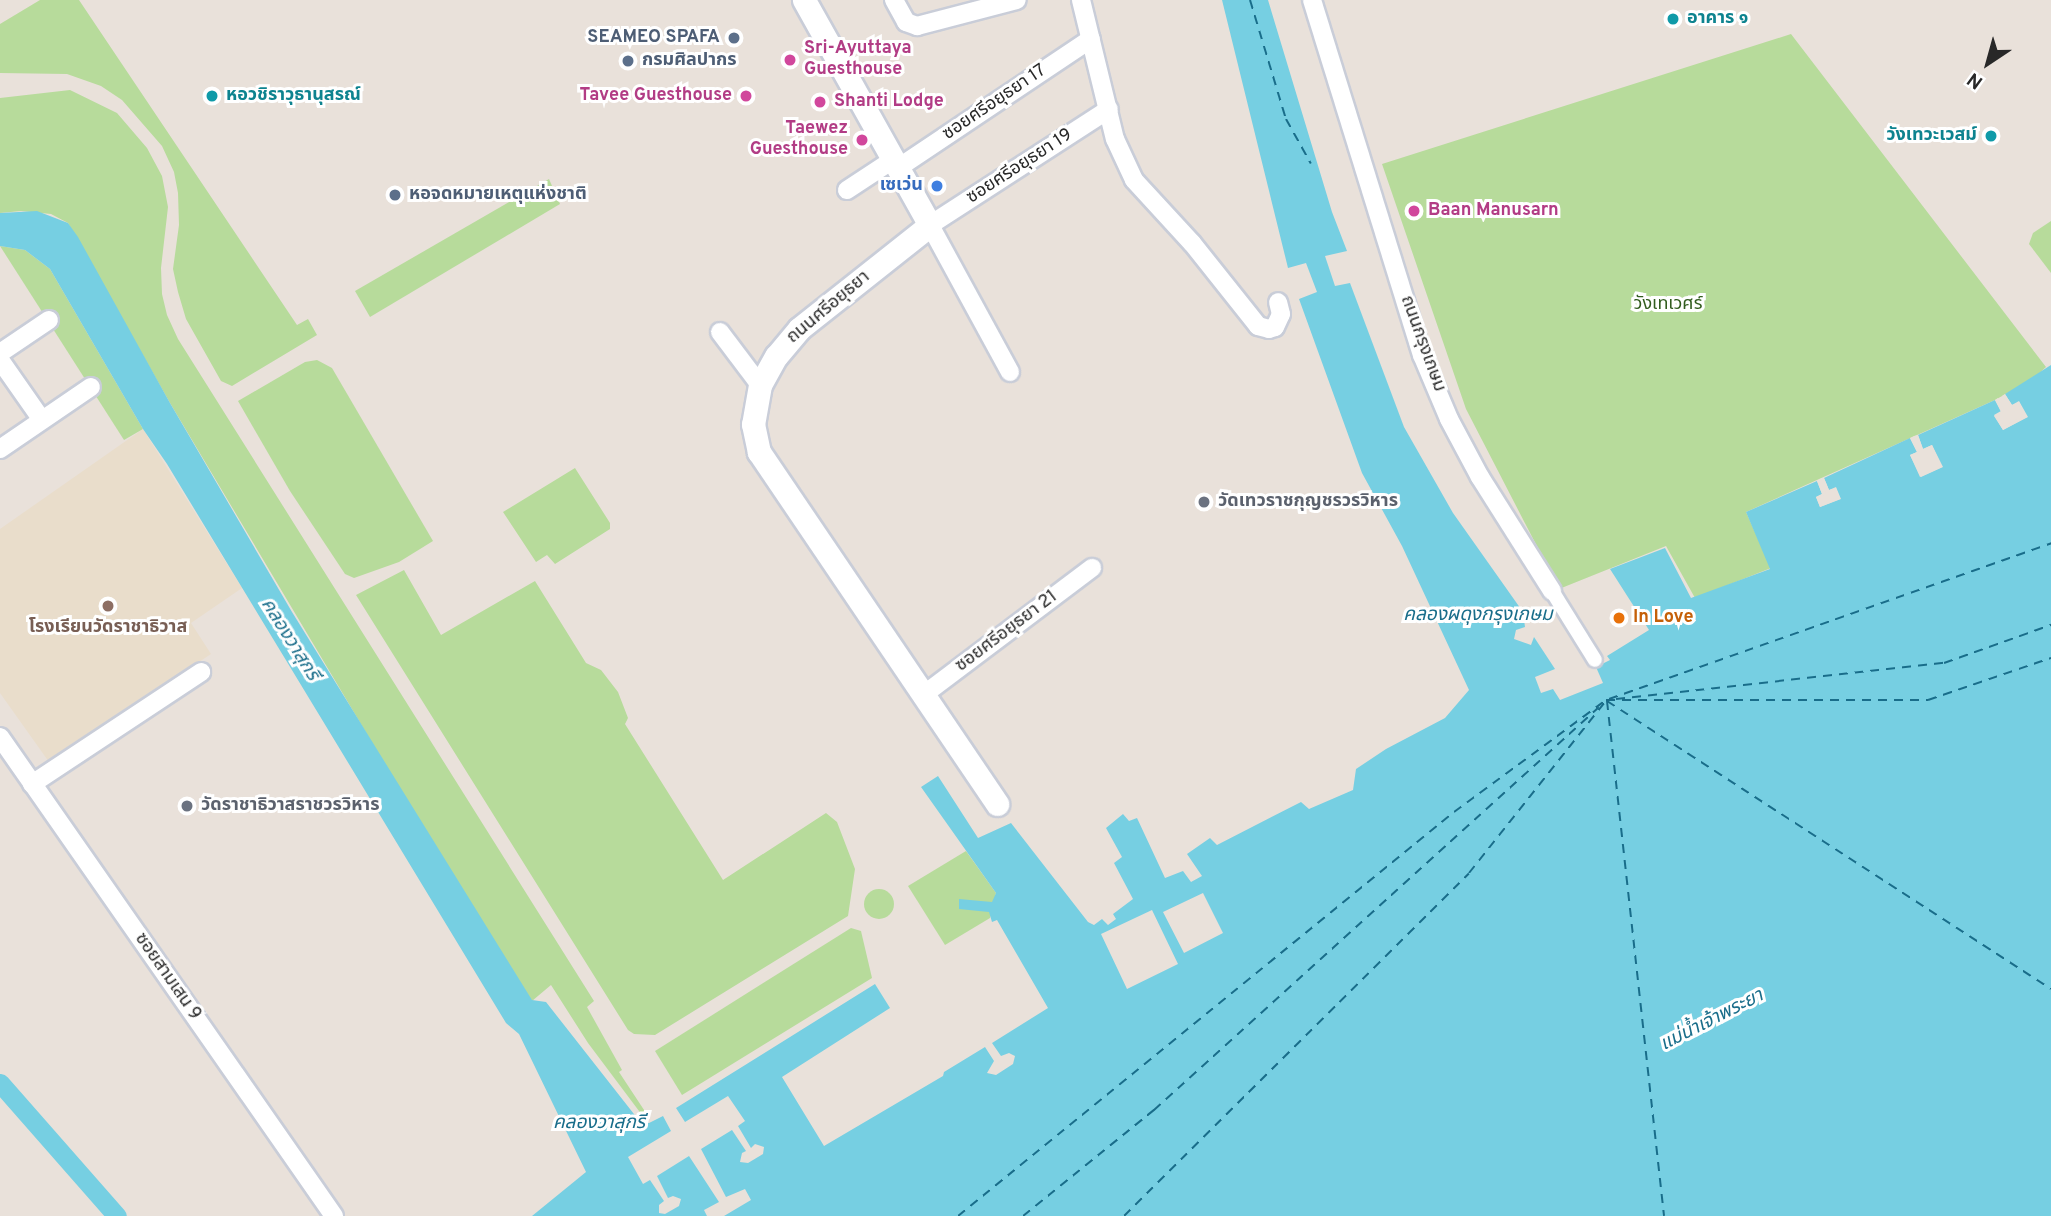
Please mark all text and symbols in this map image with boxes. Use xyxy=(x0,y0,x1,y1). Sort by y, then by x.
place label: อาคาร ๑ xyxy=(1687,8,1748,30)
marker: อาคาร ๑ xyxy=(1665,11,1681,27)
place label: SEAMEO SPAFA xyxy=(587,27,720,49)
north arrow xyxy=(1953,28,2023,98)
marker: SEAMEO SPAFA xyxy=(726,30,742,46)
place label: Sri-Ayuttaya Guesthouse xyxy=(804,39,911,82)
place label: กรมศิลปากร xyxy=(642,50,737,72)
marker: Sri-Ayuttaya Guesthouse xyxy=(782,52,798,68)
marker: กรมศิลปากร xyxy=(620,53,636,69)
street label: ซอยศรีอยุธยา 17 xyxy=(939,60,1051,146)
text: N xyxy=(1963,66,1988,94)
place label: หอวชิราวุธานุสรณ์ xyxy=(226,85,361,107)
place label: Tavee Guesthouse xyxy=(580,85,732,107)
marker: หอวชิราวุธานุสรณ์ xyxy=(204,88,220,104)
marker: Tavee Guesthouse xyxy=(738,88,754,104)
place label: Shanti Lodge xyxy=(834,91,944,113)
marker: Shanti Lodge xyxy=(812,94,828,110)
place label: Taewez Guesthouse xyxy=(750,119,848,162)
street label: ซอยศรีอยุธยา 19 xyxy=(963,125,1077,209)
place label: วังเทวะเวสม์ xyxy=(1886,125,1977,147)
marker: วังเทวะเวสม์ xyxy=(1983,128,1999,144)
marker: Taewez Guesthouse xyxy=(854,132,870,148)
place label: เซเว่น xyxy=(880,175,923,197)
marker: เซเว่น xyxy=(929,178,945,194)
place label: หอจดหมายเหตุแห่งชาติ xyxy=(409,184,587,206)
marker: หอจดหมายเหตุแห่งชาติ xyxy=(387,187,403,203)
place label: Baan Manusarn xyxy=(1428,200,1559,222)
marker: Baan Manusarn xyxy=(1406,203,1422,219)
street label: ถนนศรีอยุธยา xyxy=(783,267,875,349)
street label: ถนนกรุงเกษม xyxy=(1395,293,1449,395)
park label: วังเทเวศร์ xyxy=(1634,294,1702,316)
place label: วัดเทวราชกุญชรวรวิหาร xyxy=(1218,491,1398,513)
marker: วัดเทวราชกุญชรวรวิหาร xyxy=(1196,494,1212,510)
street label: ซอยศรีอยุธยา 21 xyxy=(952,587,1062,677)
water label: คลองวาสุกรี xyxy=(255,595,323,685)
marker: โรงเรียนวัดราชาธิวาส xyxy=(100,598,116,614)
water label: คลองผดุงกรุงเกษม xyxy=(1403,605,1553,627)
place label: In Love xyxy=(1633,607,1693,629)
marker: In Love xyxy=(1611,610,1627,626)
place label: โรงเรียนวัดราชาธิวาส xyxy=(29,617,187,639)
place label: วัดราชาธิวาสราชวรวิหาร xyxy=(201,795,380,817)
marker: วัดราชาธิวาสราชวรวิหาร xyxy=(179,798,195,814)
street label: ซอยสามเสน 9 xyxy=(129,929,205,1025)
water label: แม่น้ำเจ้าพระยา xyxy=(1657,985,1767,1057)
water label: คลองวาสุกรี xyxy=(553,1113,645,1135)

